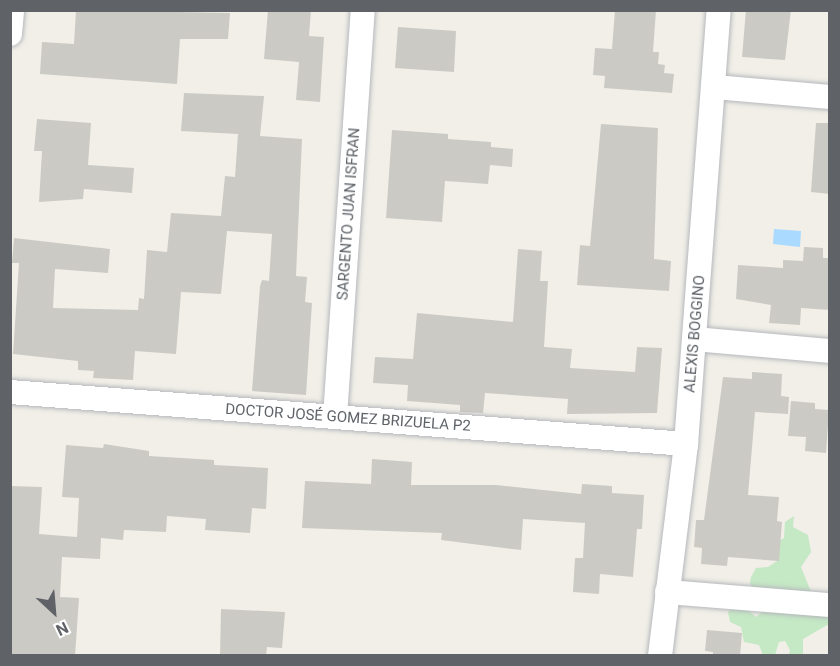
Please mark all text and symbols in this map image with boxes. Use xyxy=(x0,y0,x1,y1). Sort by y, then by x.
street label: SARGENTO JUAN ISFRAN xyxy=(334,127,364,301)
street label: ALEXIS BOGGINO xyxy=(681,275,709,393)
street label: DOCTOR JOSÉ GOMEZ BRIZUELA P2 xyxy=(225,400,471,436)
north arrow xyxy=(24,582,84,642)
text: N xyxy=(53,618,71,640)

